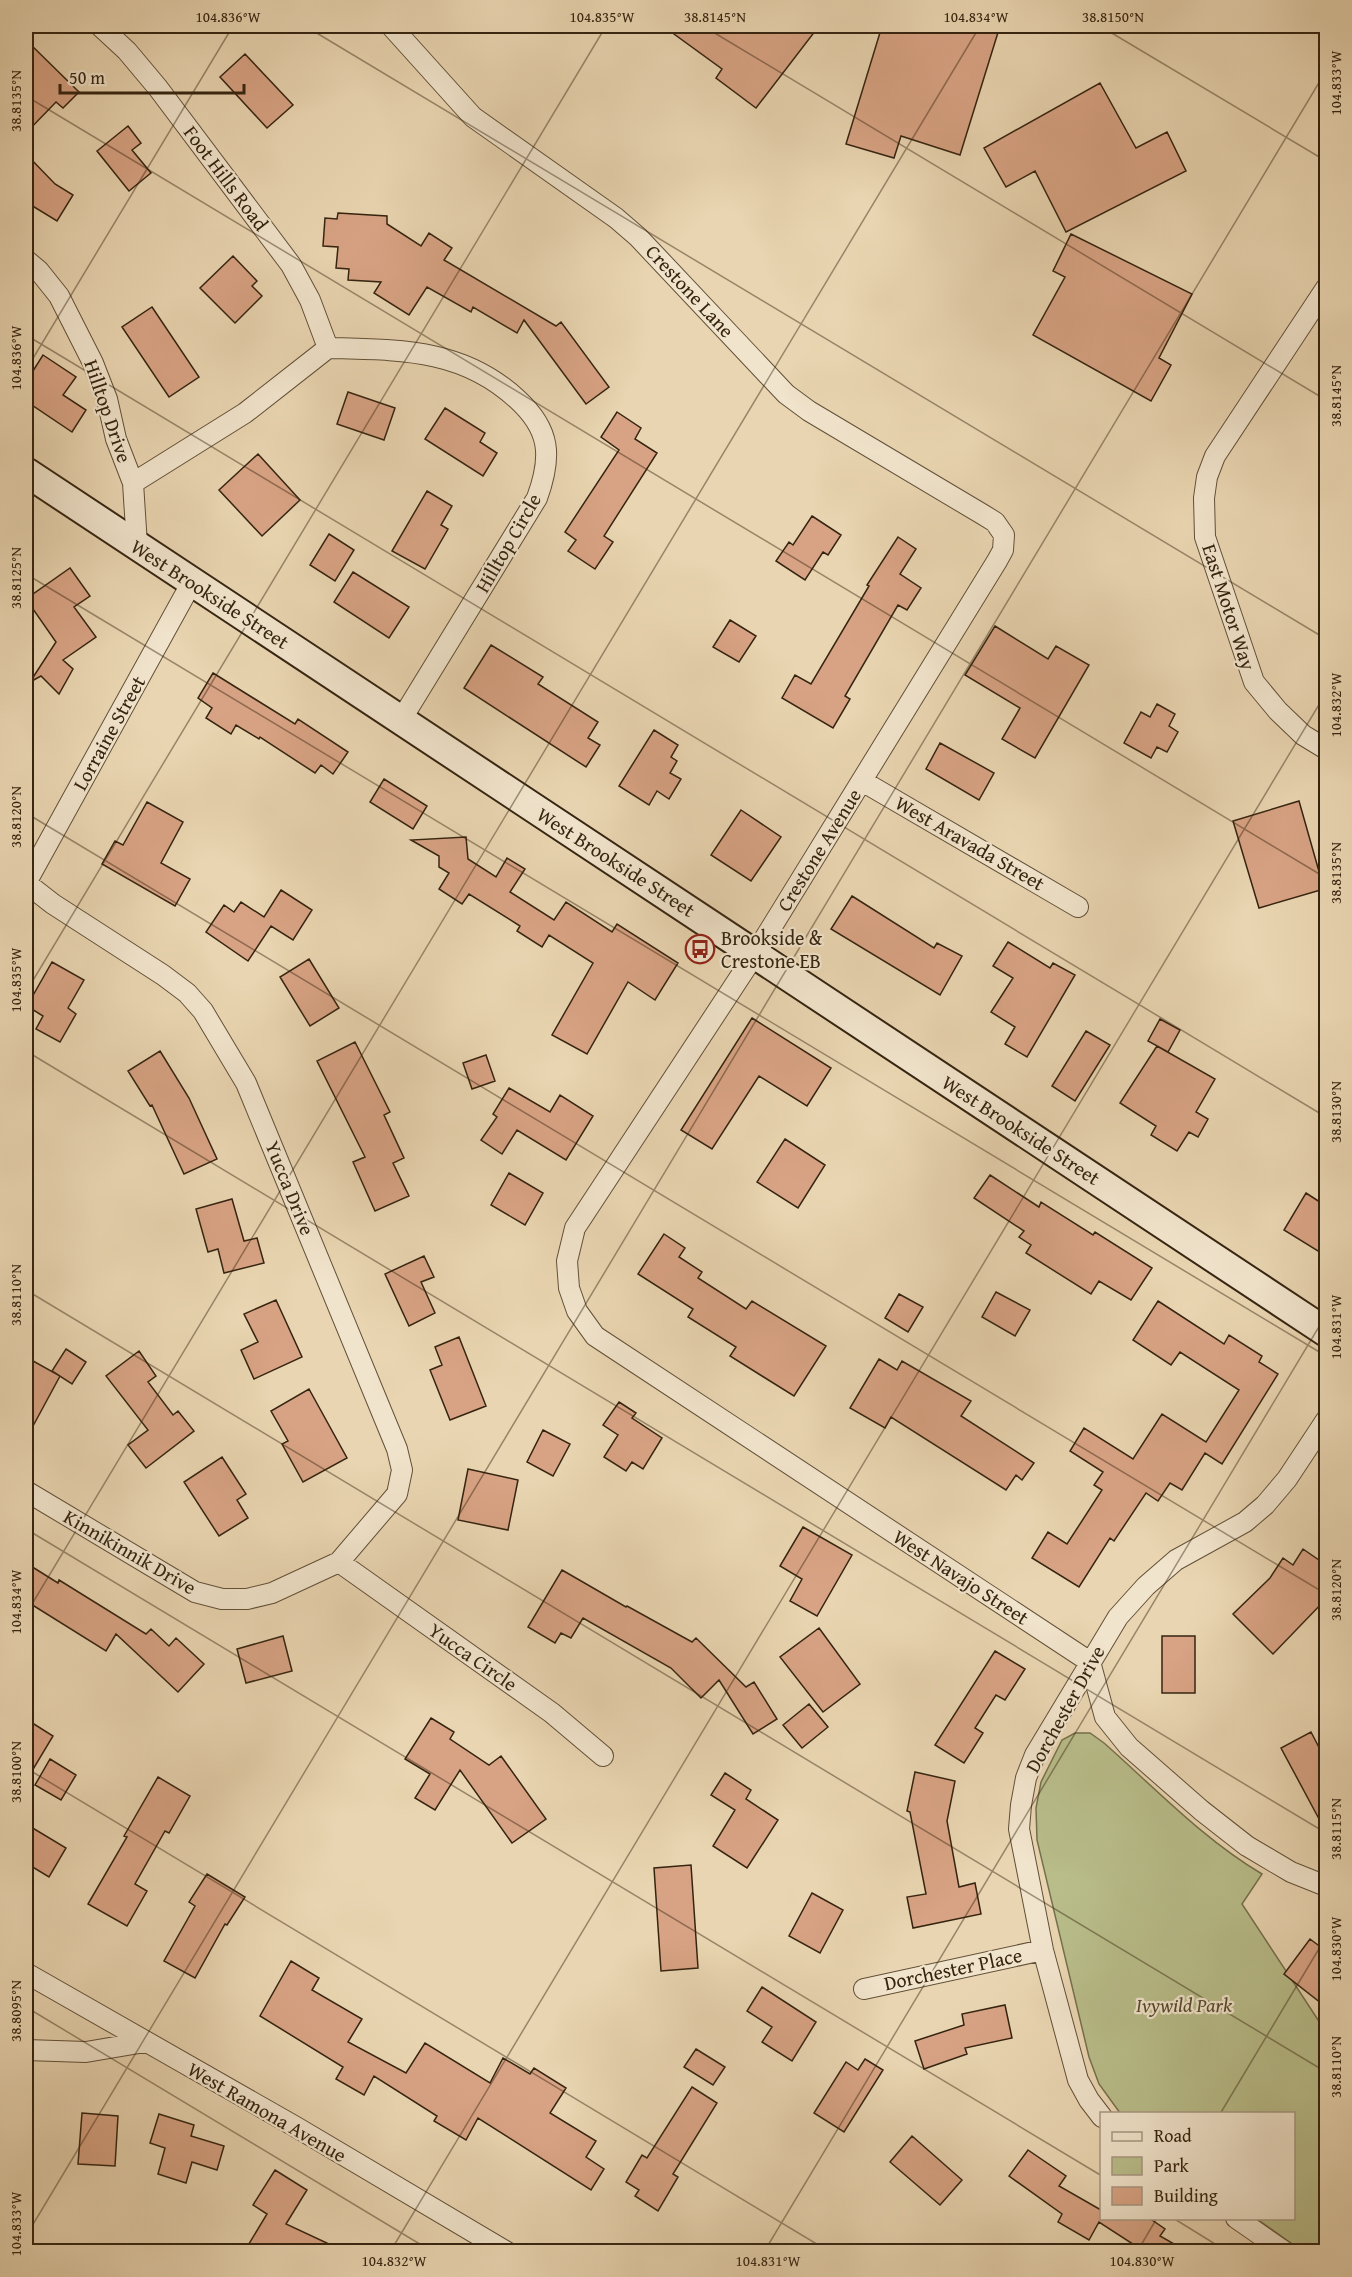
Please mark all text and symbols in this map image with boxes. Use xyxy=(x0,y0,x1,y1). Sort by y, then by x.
text: 104.836°W xyxy=(195,6,261,27)
text: 104.835°W xyxy=(569,6,635,27)
text: 38.8145°N xyxy=(684,6,746,27)
text: 104.834°W xyxy=(943,6,1009,27)
text: 38.8150°N xyxy=(1082,6,1144,27)
text: 104.833°W xyxy=(1325,50,1346,116)
scale bar xyxy=(60,57,244,95)
text: 50 m xyxy=(69,64,105,91)
text: 38.8135°N xyxy=(5,70,26,132)
street label: Foot Hills Road xyxy=(177,119,276,237)
street label: Crestone Lane xyxy=(639,238,741,344)
text: 104.836°W xyxy=(5,325,26,391)
street label: Hilltop Drive xyxy=(77,355,140,466)
text: 38.8145°N xyxy=(1325,365,1346,427)
street label: Hilltop Circle xyxy=(467,488,548,598)
street label: West Brookside Street xyxy=(125,531,295,656)
street label: East Motor Way xyxy=(1195,540,1264,674)
text: 38.8125°N xyxy=(5,547,26,609)
street label: Lorraine Street xyxy=(65,670,152,795)
text: 104.832°W xyxy=(1325,672,1346,738)
street label: Crestone Avenue xyxy=(769,783,868,917)
text: 38.8120°N xyxy=(5,786,26,848)
street label: West Aravada Street xyxy=(890,788,1050,897)
street label: West Brookside Street xyxy=(531,799,701,924)
text: 38.8135°N xyxy=(1325,842,1346,904)
place label: Brookside & Crestone EB xyxy=(721,923,823,975)
bus stop icon: Brookside & Crestone EB xyxy=(684,933,716,965)
text: 104.835°W xyxy=(5,947,26,1013)
street label: West Brookside Street xyxy=(936,1067,1106,1192)
text: 38.8130°N xyxy=(1325,1081,1346,1143)
street label: Yucca Drive xyxy=(258,1136,323,1239)
text: 38.8110°N xyxy=(5,1264,26,1326)
text: 104.831°W xyxy=(1325,1294,1346,1360)
street label: Kinnikinnik Drive xyxy=(59,1502,202,1601)
street label: West Navajo Street xyxy=(888,1522,1035,1631)
text: 38.8120°N xyxy=(1325,1559,1346,1621)
text: 104.834°W xyxy=(5,1569,26,1635)
street label: Yucca Circle xyxy=(423,1615,524,1698)
street label: Dorchester Drive xyxy=(1018,1640,1112,1778)
text: 38.8100°N xyxy=(5,1741,26,1803)
text: 38.8115°N xyxy=(1325,1798,1346,1860)
text: 104.830°W xyxy=(1325,1916,1346,1982)
street label: Dorchester Place xyxy=(881,1940,1025,1997)
text: 38.8095°N xyxy=(5,1980,26,2042)
park label: Ivywild Park xyxy=(1136,1990,1233,2019)
text: 38.8110°N xyxy=(1325,2036,1346,2098)
street label: West Ramona Avenue xyxy=(182,2054,352,2169)
legend xyxy=(1100,2112,1295,2220)
text: Road xyxy=(1154,2122,1192,2149)
text: Park xyxy=(1154,2152,1190,2179)
text: Building xyxy=(1154,2182,1218,2209)
text: 104.833°W xyxy=(5,2191,26,2257)
text: 104.832°W xyxy=(361,2250,427,2271)
text: 104.831°W xyxy=(735,2250,801,2271)
text: 104.830°W xyxy=(1109,2250,1175,2271)

